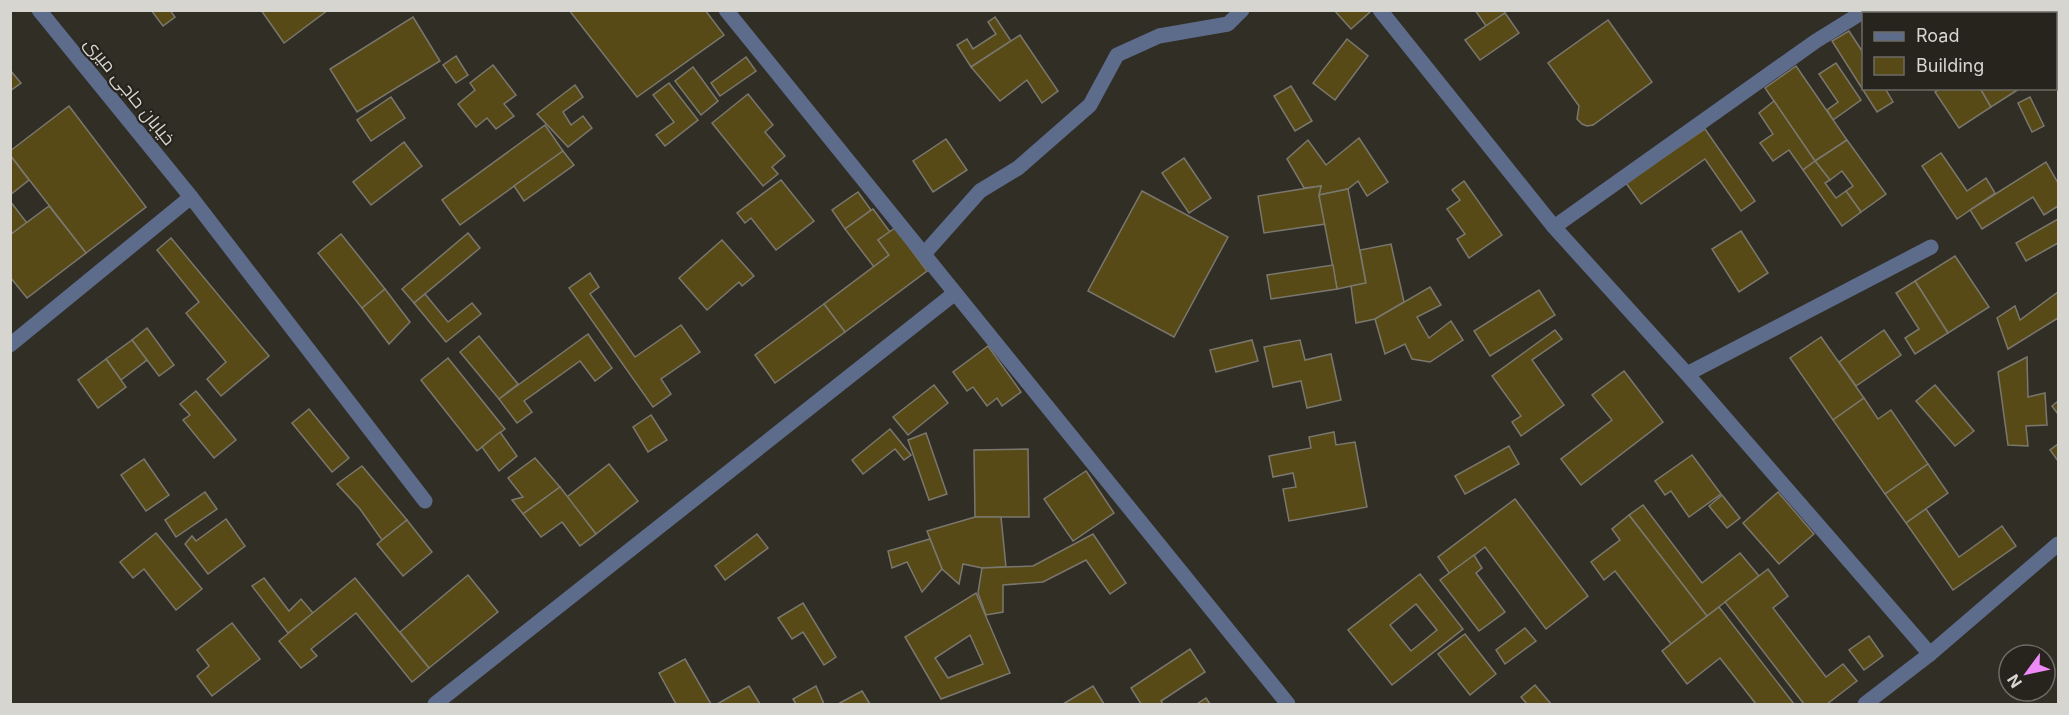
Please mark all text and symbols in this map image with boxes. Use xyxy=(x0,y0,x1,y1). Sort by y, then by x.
legend xyxy=(1862,12,2057,90)
text: Road xyxy=(1916,25,1959,46)
street label: خیابان حاجی میری xyxy=(79,33,180,150)
text: Building xyxy=(1916,55,1984,76)
north arrow xyxy=(1997,643,2057,703)
text: N xyxy=(2003,671,2026,692)

